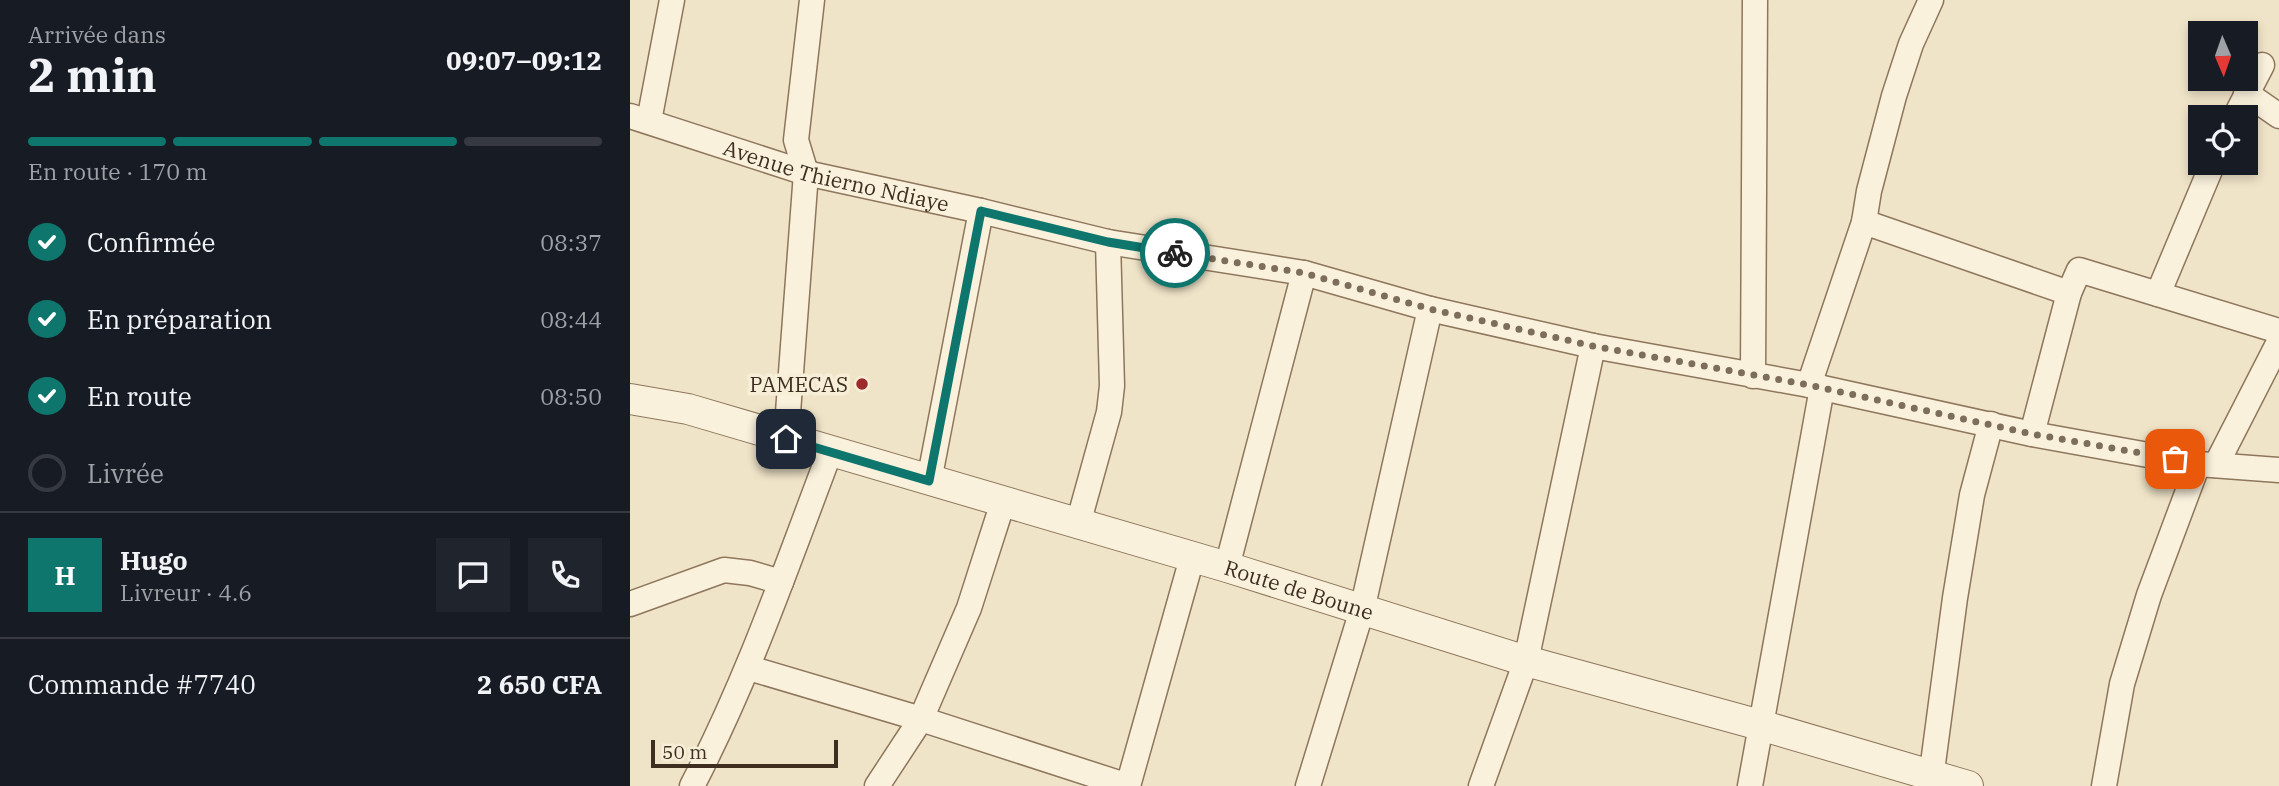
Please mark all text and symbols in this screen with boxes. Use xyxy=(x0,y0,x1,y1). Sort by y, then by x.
text: Arrivée dans xyxy=(28,19,166,49)
north arrow xyxy=(2188,21,2258,91)
map controls xyxy=(2188,21,2258,175)
text: 09:07–09:12 xyxy=(446,43,602,77)
text: 2 min xyxy=(28,45,157,105)
button: locate xyxy=(2188,105,2258,175)
street label: Avenue Thierno Ndiaye xyxy=(720,133,952,218)
text: En route · 170 m xyxy=(28,156,207,186)
courier xyxy=(1140,218,1210,288)
icon: check xyxy=(28,223,66,261)
text: Confirmée xyxy=(87,225,216,259)
text: 08:37 xyxy=(540,227,602,257)
icon: bike xyxy=(1156,234,1194,272)
icon: check xyxy=(28,300,66,338)
text: En préparation xyxy=(87,302,272,336)
text: 08:44 xyxy=(540,304,602,334)
place label: PAMECAS xyxy=(750,370,848,398)
marker: PAMECAS xyxy=(854,376,870,392)
icon: check xyxy=(28,377,66,415)
text: En route xyxy=(87,379,192,413)
text: 08:50 xyxy=(540,381,602,411)
pin xyxy=(756,409,816,469)
icon: home xyxy=(767,420,805,458)
pin xyxy=(2145,429,2205,489)
icon: bag xyxy=(2156,440,2194,478)
text: Livrée xyxy=(87,456,164,490)
button: chat xyxy=(436,538,510,612)
button: phone xyxy=(528,538,602,612)
text: Hugo xyxy=(120,543,188,577)
street label: Route de Boune xyxy=(1221,553,1377,626)
text: H xyxy=(54,558,76,592)
text: Livreur · 4.6 xyxy=(120,577,252,607)
text: Commande #7740 xyxy=(28,667,256,701)
text: 2 650 CFA xyxy=(477,667,602,701)
scale bar xyxy=(651,737,838,769)
text: 50 m xyxy=(662,740,707,764)

